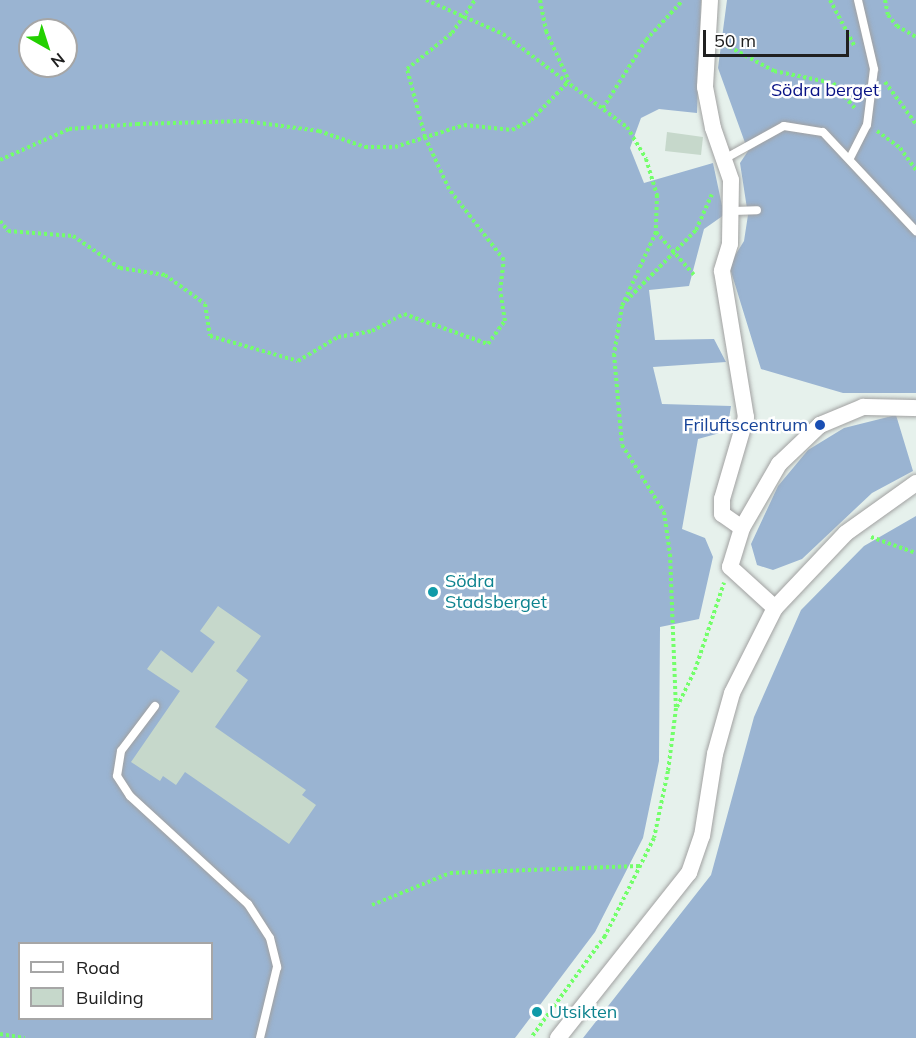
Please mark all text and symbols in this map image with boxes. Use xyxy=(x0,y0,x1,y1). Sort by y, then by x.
north arrow xyxy=(18,18,78,78)
scale bar xyxy=(706,18,852,56)
text: 50 m xyxy=(714,29,756,52)
text: N xyxy=(47,49,69,72)
park label: Södra berget xyxy=(771,79,879,101)
place label: Friluftscentrum xyxy=(684,414,808,436)
marker: Friluftscentrum xyxy=(813,418,827,432)
place label: Södra Stadsberget xyxy=(445,571,547,614)
marker: Södra Stadsberget xyxy=(426,585,440,599)
legend xyxy=(18,942,213,1020)
text: Road xyxy=(76,956,120,979)
text: Building xyxy=(76,986,144,1009)
place label: Utsikten xyxy=(549,1001,617,1023)
marker: Utsikten xyxy=(530,1005,544,1019)

